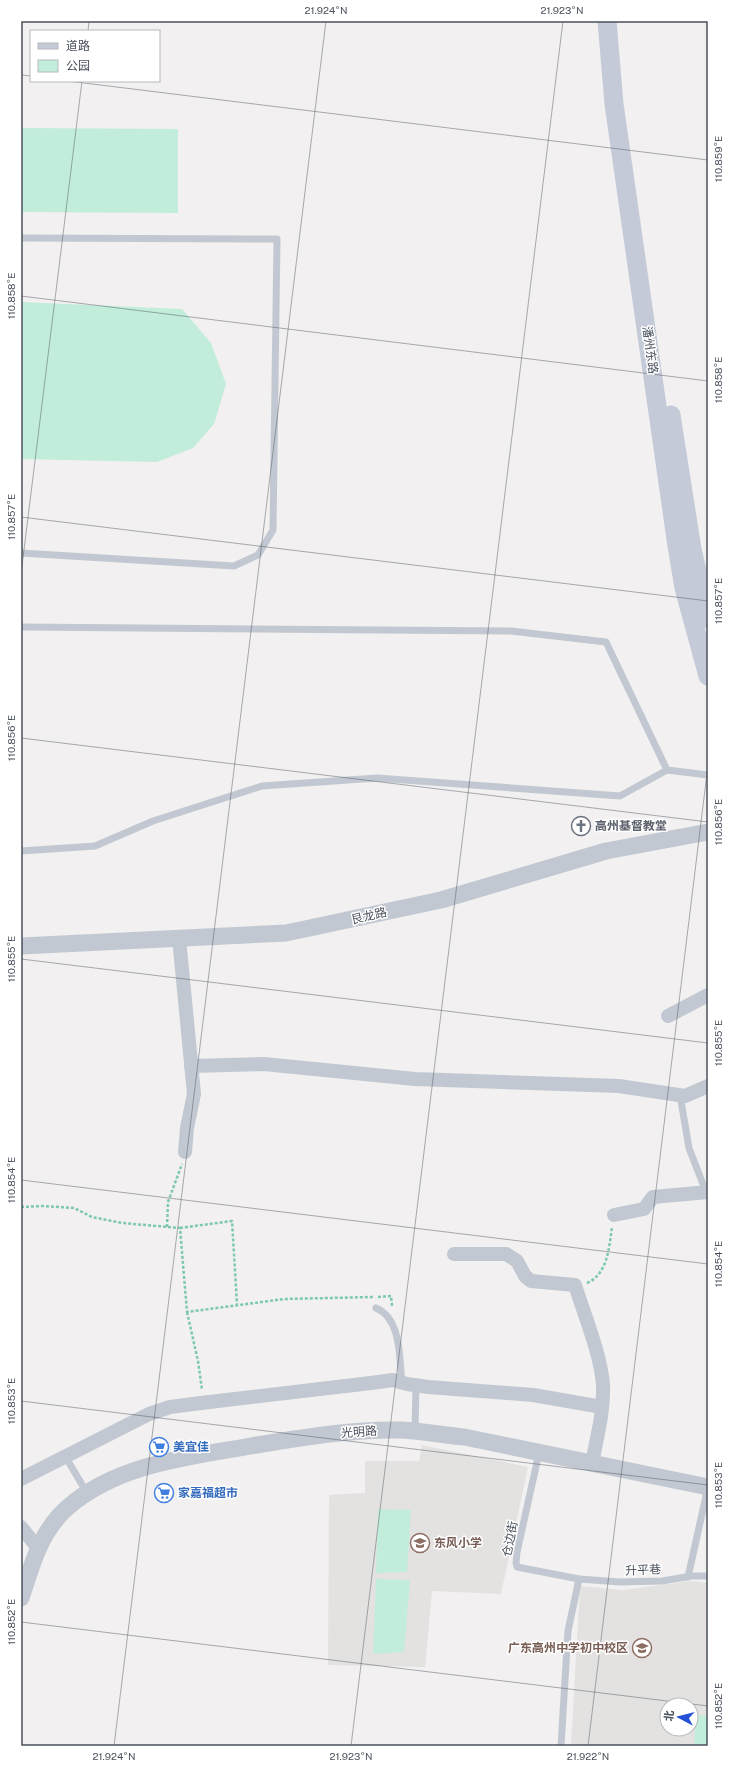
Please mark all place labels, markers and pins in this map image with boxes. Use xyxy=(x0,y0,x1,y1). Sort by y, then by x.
church icon: 高州基督教堂 xyxy=(570,815,592,837)
place label: 高州基督教堂 xyxy=(595,819,667,833)
supermarket icon: 美宜佳 xyxy=(148,1436,170,1458)
place label: 美宜佳 xyxy=(173,1440,209,1454)
supermarket icon: 家嘉福超市 xyxy=(153,1482,175,1504)
place label: 家嘉福超市 xyxy=(178,1486,238,1500)
school or university icon: 东风小学 xyxy=(409,1532,431,1554)
place label: 东风小学 xyxy=(434,1536,482,1550)
school or university icon: 广东高州中学初中校区 xyxy=(631,1637,653,1659)
place label: 广东高州中学初中校区 xyxy=(508,1641,628,1655)

